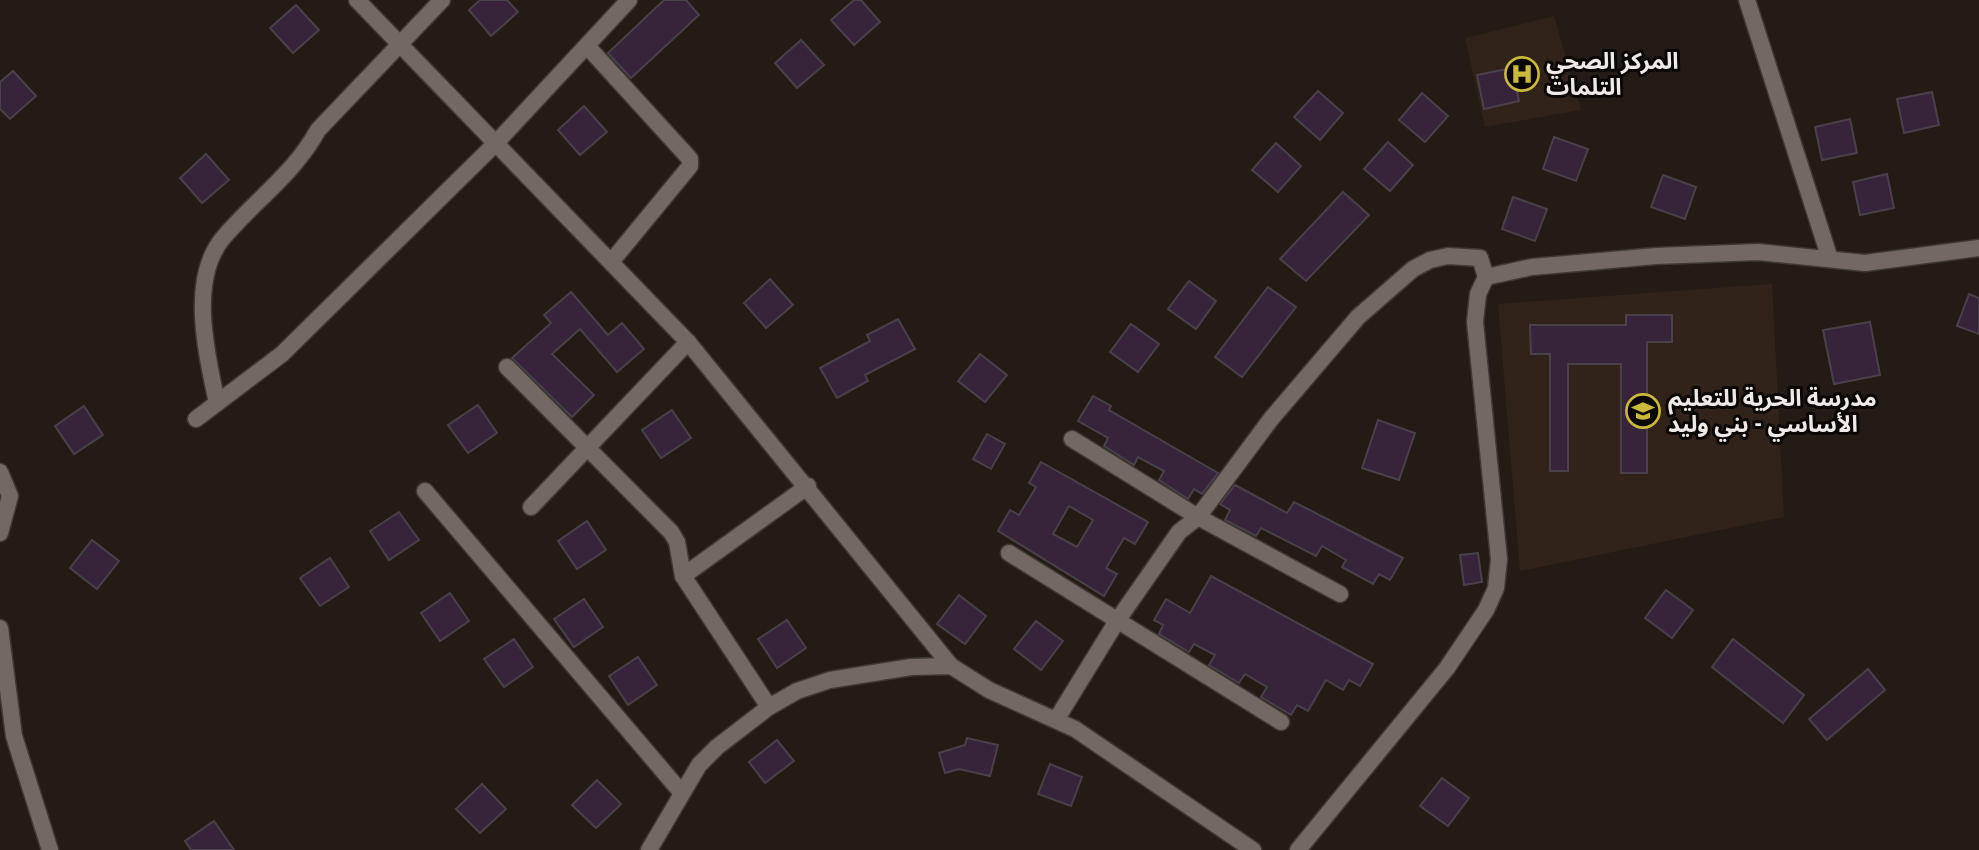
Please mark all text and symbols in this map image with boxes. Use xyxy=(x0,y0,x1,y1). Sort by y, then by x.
place label: المركز الصحي التلمات xyxy=(1546,48,1679,101)
hospital icon: المركز الصحي التلمات xyxy=(1503,55,1541,93)
place label: مدرسة الحرية للتعليم الأساسي - بني وليد xyxy=(1668,385,1877,442)
school or university icon: مدرسة الحرية للتعليم الأساسي - بني وليد xyxy=(1624,392,1662,430)

